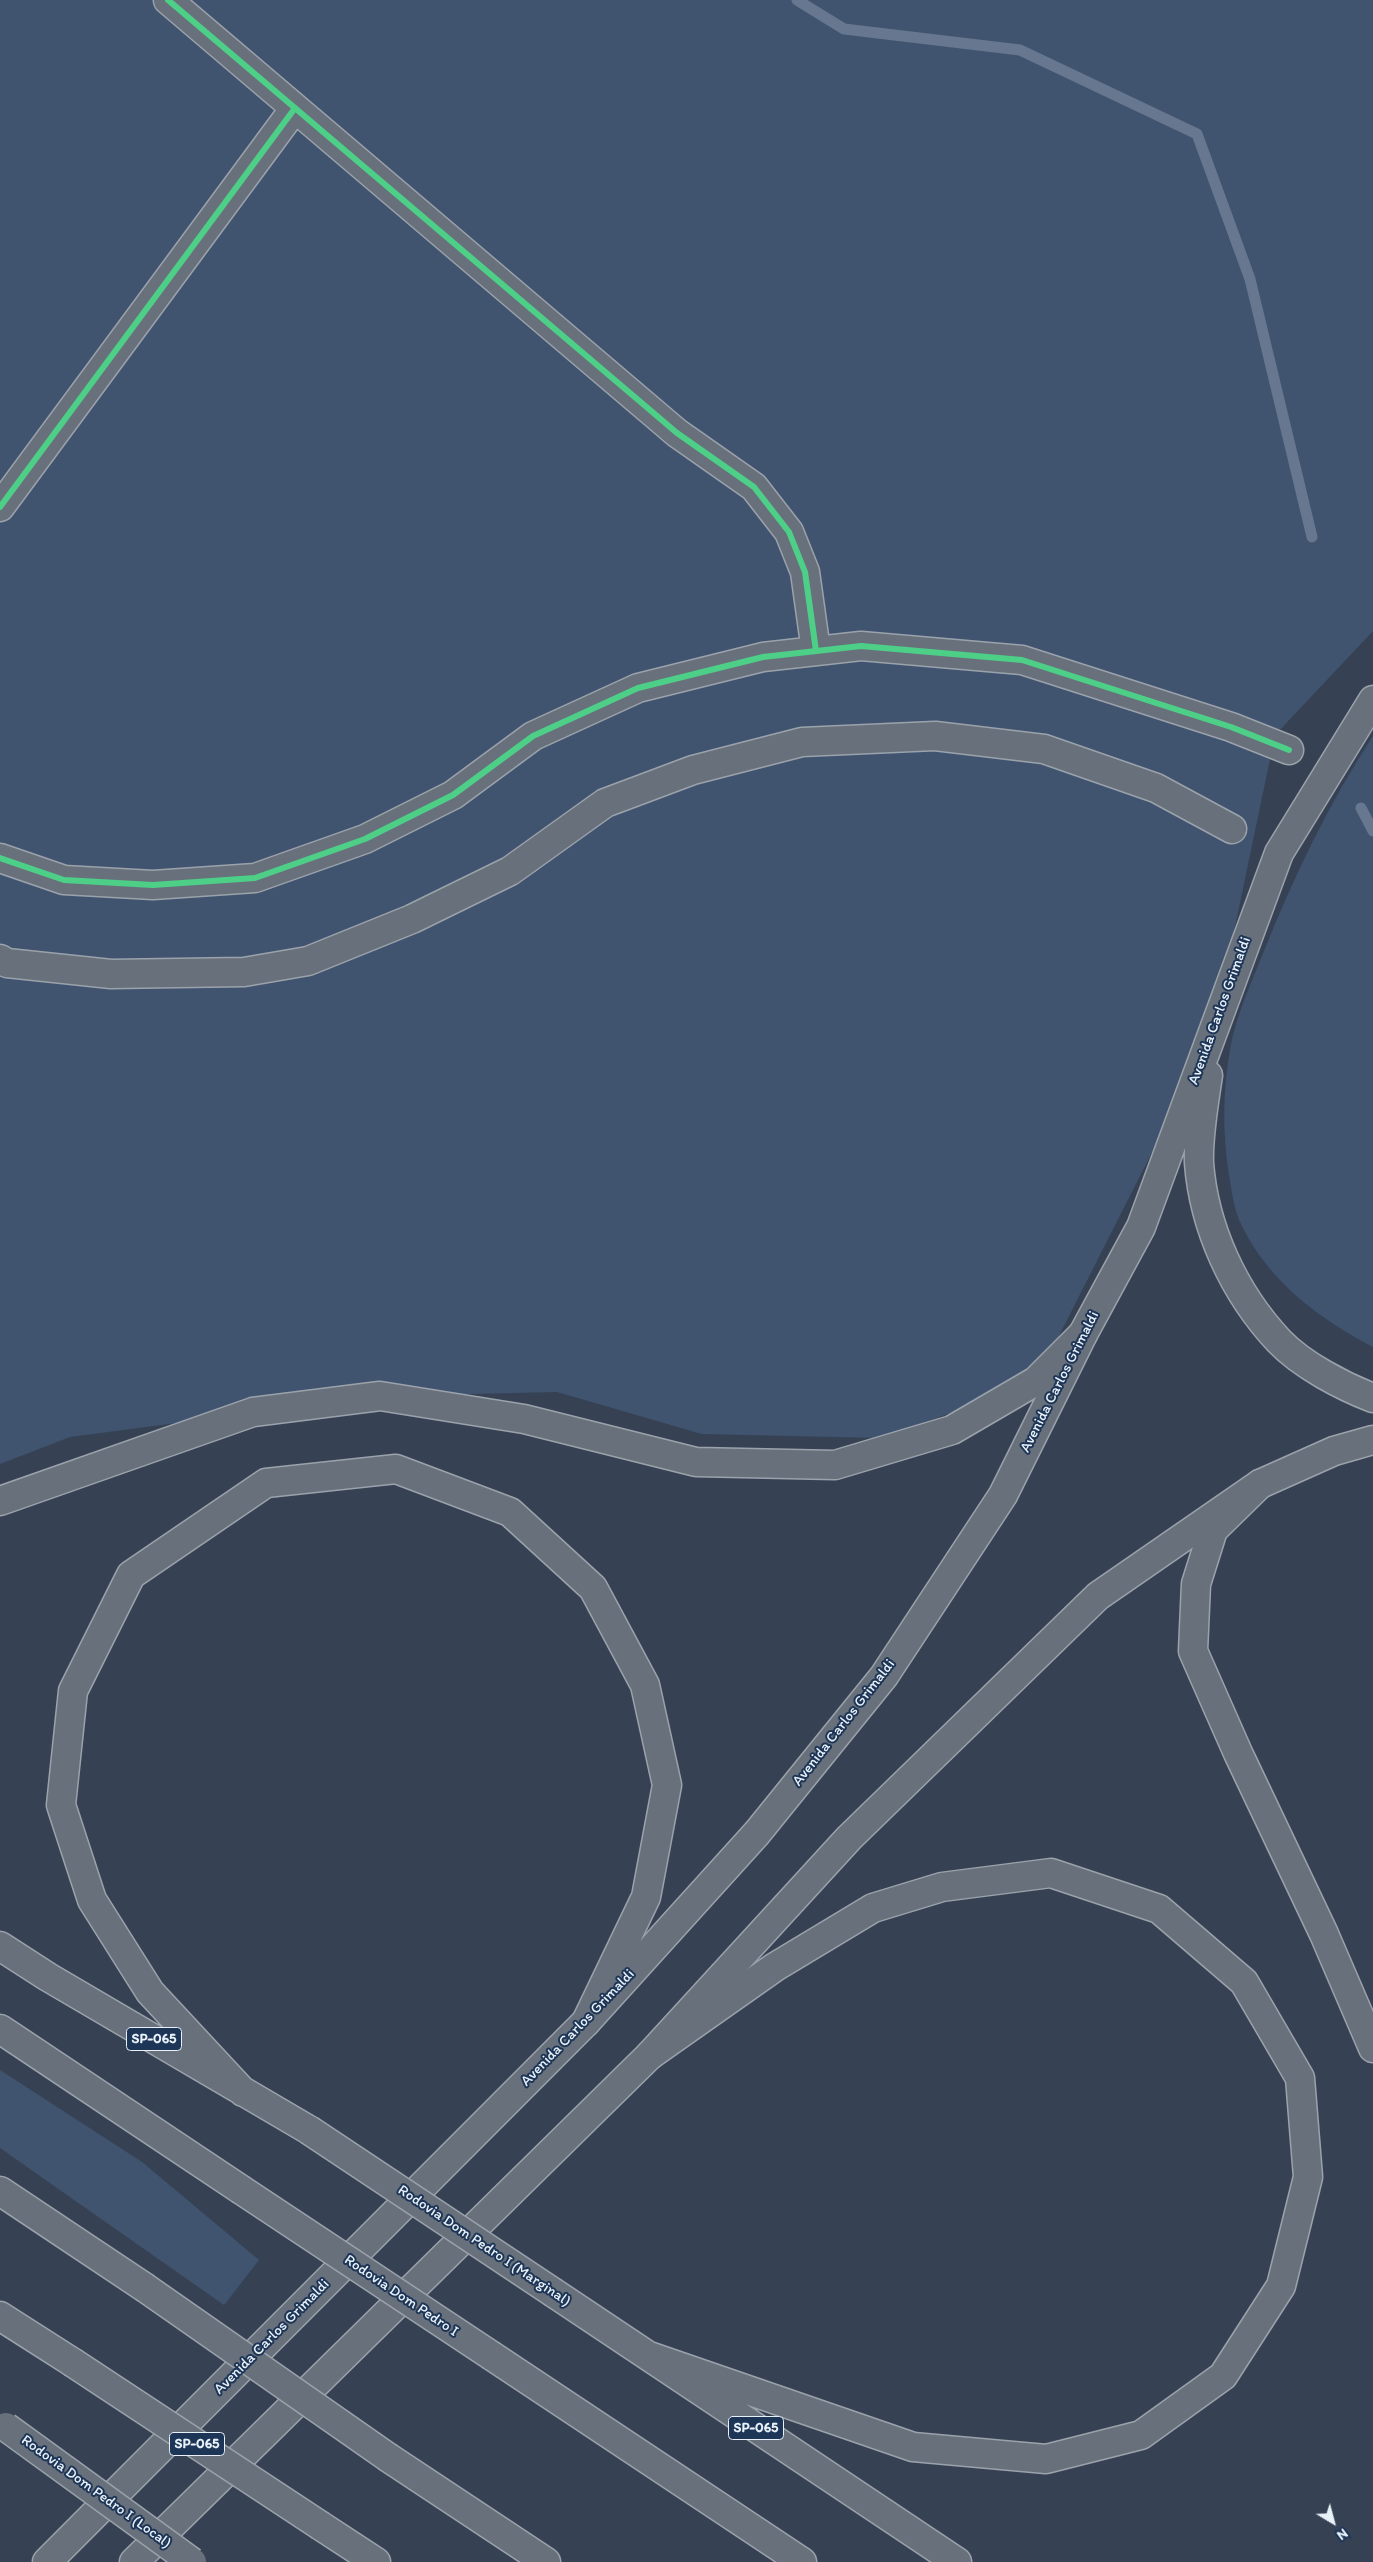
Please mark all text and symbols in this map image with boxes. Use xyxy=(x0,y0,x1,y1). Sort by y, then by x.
street label: Avenida Carlos Grimaldi xyxy=(1185,935,1255,1087)
street label: Avenida Carlos Grimaldi xyxy=(1017,1308,1103,1456)
street label: Avenida Carlos Grimaldi xyxy=(789,1656,899,1790)
street label: Avenida Carlos Grimaldi xyxy=(517,1966,639,2090)
road number: SP-065 xyxy=(126,2028,182,2050)
street label: Rodovia Dom Pedro I (Marginal) xyxy=(394,2181,574,2311)
street label: Rodovia Dom Pedro I xyxy=(340,2251,462,2341)
street label: Avenida Carlos Grimaldi xyxy=(210,2275,334,2399)
road number: SP-065 xyxy=(728,2416,784,2440)
street label: Rodovia Dom Pedro I (Local) xyxy=(18,2432,174,2552)
road number: SP-065 xyxy=(170,2432,224,2456)
north arrow xyxy=(1308,2497,1358,2547)
text: N xyxy=(1333,2525,1351,2544)

